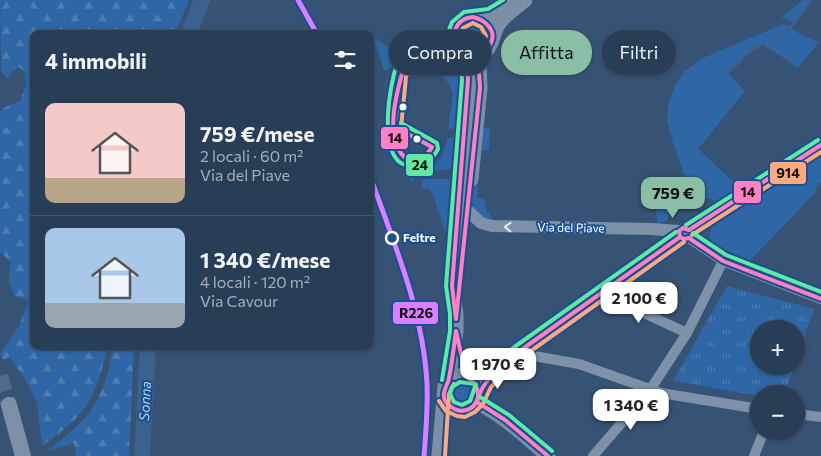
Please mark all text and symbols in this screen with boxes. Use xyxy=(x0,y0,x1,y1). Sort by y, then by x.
chip: Compra xyxy=(389,30,491,75)
chip: Affitta xyxy=(501,30,592,75)
chip: Filtri xyxy=(602,30,676,75)
icon: filters xyxy=(331,46,359,74)
text: 4 immobili xyxy=(45,48,147,73)
unlabelled marker xyxy=(398,102,408,112)
text: 759 €/mese xyxy=(200,121,314,146)
icon: home xyxy=(85,123,145,183)
line badge: 14 xyxy=(380,126,409,150)
text: 14 xyxy=(388,129,403,146)
unlabelled marker xyxy=(412,134,422,144)
text: 2 locali · 60 m² xyxy=(200,146,304,165)
line badge: 24 xyxy=(405,153,434,177)
text: 24 xyxy=(412,156,429,173)
line badge: 914 xyxy=(769,161,807,185)
text: 914 xyxy=(776,164,800,181)
text: Via del Piave xyxy=(200,165,290,184)
pin: 759 € xyxy=(638,176,708,219)
line badge: 14 xyxy=(733,180,762,204)
text: 759 € xyxy=(652,183,694,202)
text: 14 xyxy=(741,183,756,200)
street label: Via del Piave xyxy=(537,219,605,235)
one-way arrow xyxy=(504,222,512,232)
place label: Feltre xyxy=(403,230,436,244)
marker: Feltre xyxy=(385,231,399,245)
text: 1 340 €/mese xyxy=(200,247,330,272)
icon: home xyxy=(85,248,145,308)
text: 4 locali · 120 m² xyxy=(200,272,310,291)
pin: 2 100 € xyxy=(593,282,685,324)
text: 2 100 € xyxy=(612,288,666,307)
text: Via Cavour xyxy=(200,291,279,310)
line badge: R226 xyxy=(392,301,439,325)
text: R226 xyxy=(399,304,433,321)
map controls xyxy=(750,320,805,440)
button: + xyxy=(750,320,805,375)
pin: 1 970 € xyxy=(452,348,544,390)
text: 1 970 € xyxy=(471,354,525,373)
water label: Sonna xyxy=(135,381,154,421)
button: − xyxy=(750,385,805,440)
pin: 1 340 € xyxy=(585,388,677,431)
text: 1 340 € xyxy=(604,395,658,414)

